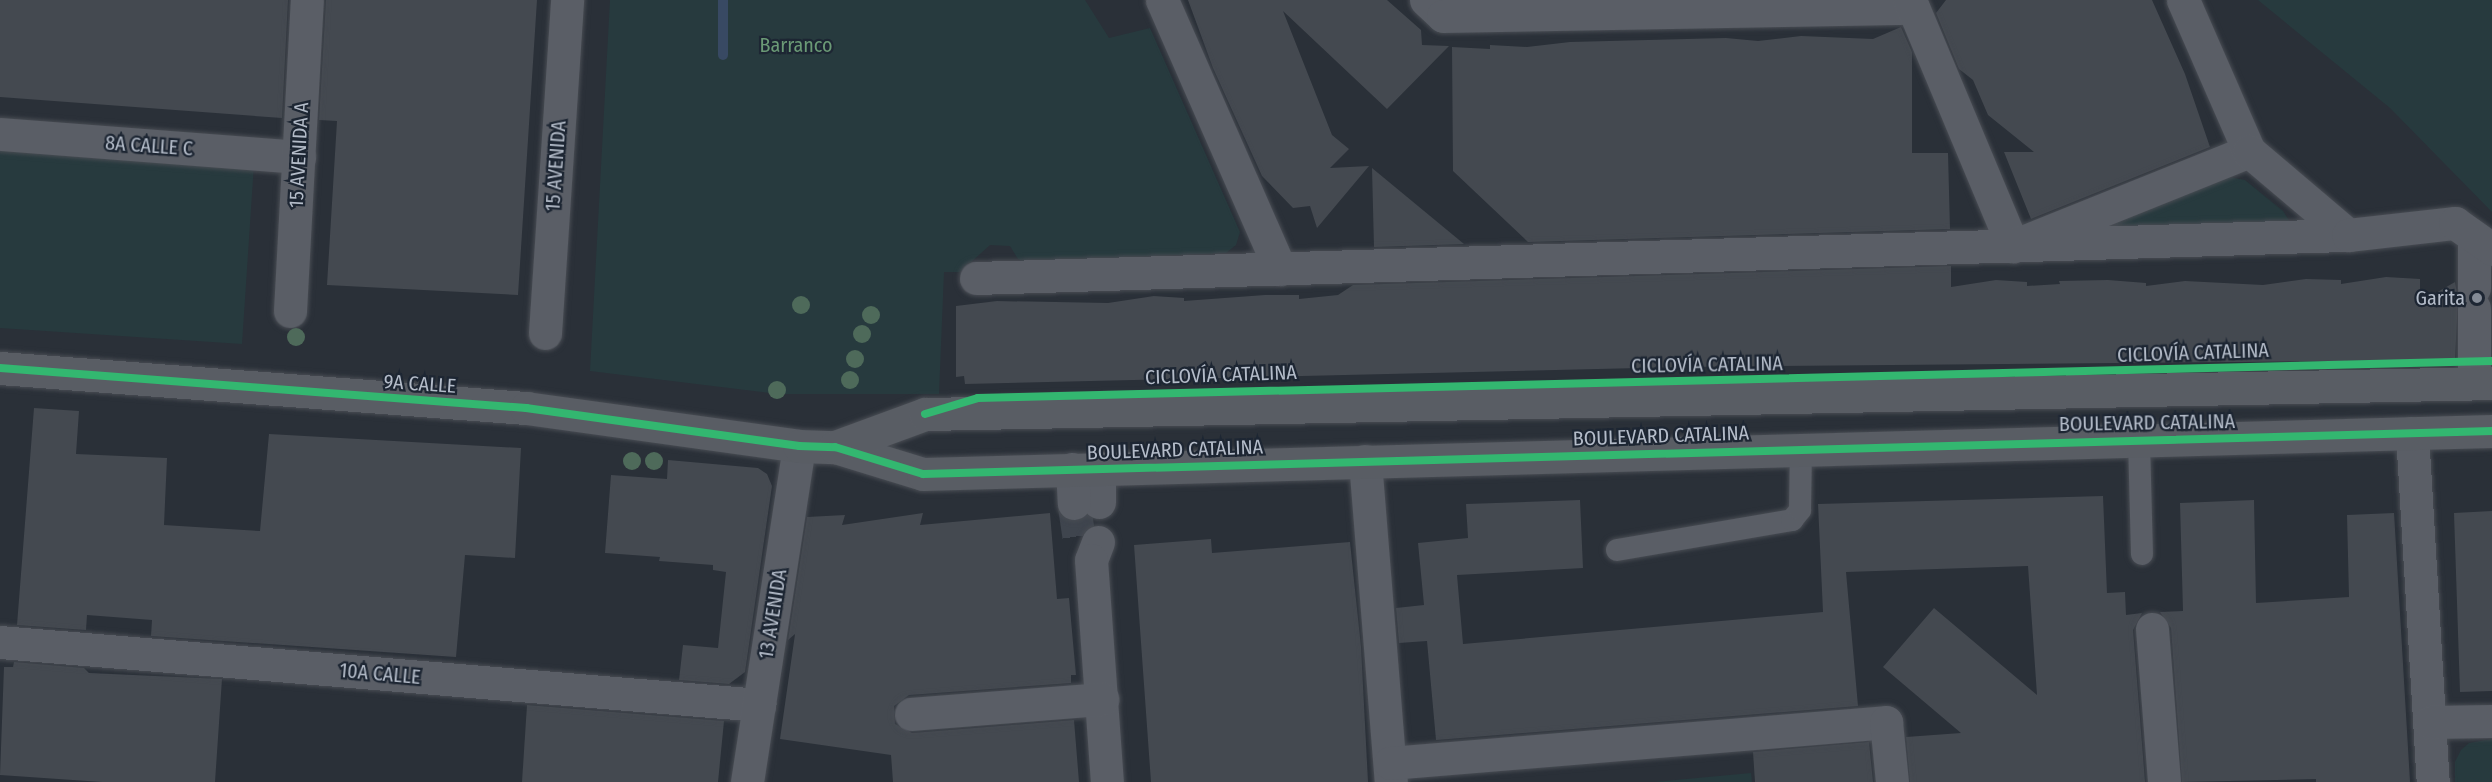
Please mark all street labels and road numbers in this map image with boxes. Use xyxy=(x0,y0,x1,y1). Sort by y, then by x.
street label: 15 AVENIDA A xyxy=(284,101,314,209)
street label: 15 AVENIDA xyxy=(541,120,571,212)
street label: 8A CALLE C xyxy=(104,131,194,161)
street label: CICLOVÍA CATALINA xyxy=(2117,338,2269,368)
street label: CICLOVÍA CATALINA xyxy=(1631,352,1783,378)
street label: CICLOVÍA CATALINA xyxy=(1145,360,1297,390)
street label: 9A CALLE xyxy=(383,369,457,399)
street label: BOULEVARD CATALINA xyxy=(2059,409,2235,437)
street label: BOULEVARD CATALINA xyxy=(1572,421,1750,451)
street label: BOULEVARD CATALINA xyxy=(1086,435,1264,465)
street label: 13 AVENIDA xyxy=(754,567,792,661)
street label: 10A CALLE xyxy=(338,659,422,689)

